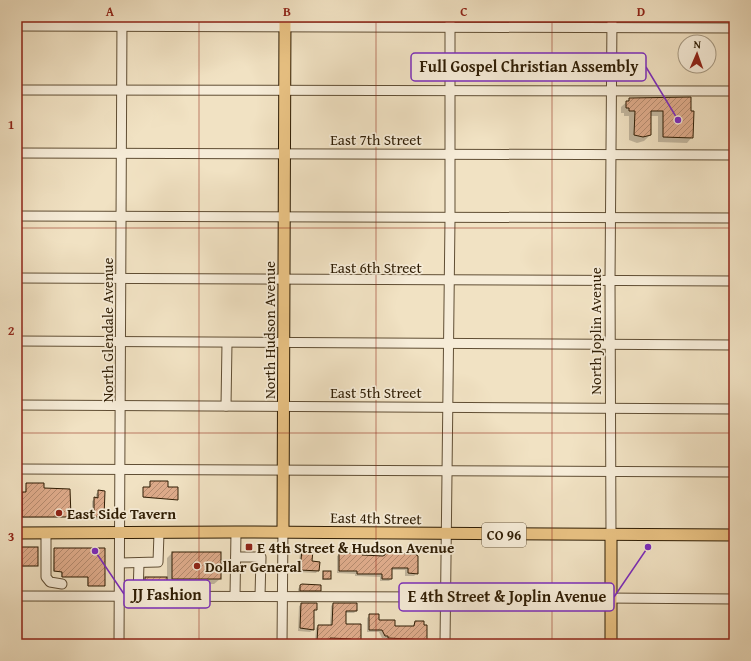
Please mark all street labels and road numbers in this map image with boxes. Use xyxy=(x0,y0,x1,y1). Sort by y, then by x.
street label: East 7th Street xyxy=(330,129,422,150)
street label: East 6th Street xyxy=(330,257,422,278)
street label: North Glendale Avenue xyxy=(97,258,118,402)
street label: North Hudson Avenue xyxy=(259,261,280,399)
street label: North Joplin Avenue xyxy=(585,267,606,395)
street label: East 5th Street xyxy=(330,382,422,403)
street label: East 4th Street xyxy=(330,507,423,529)
road number: CO 96 xyxy=(482,523,526,547)

